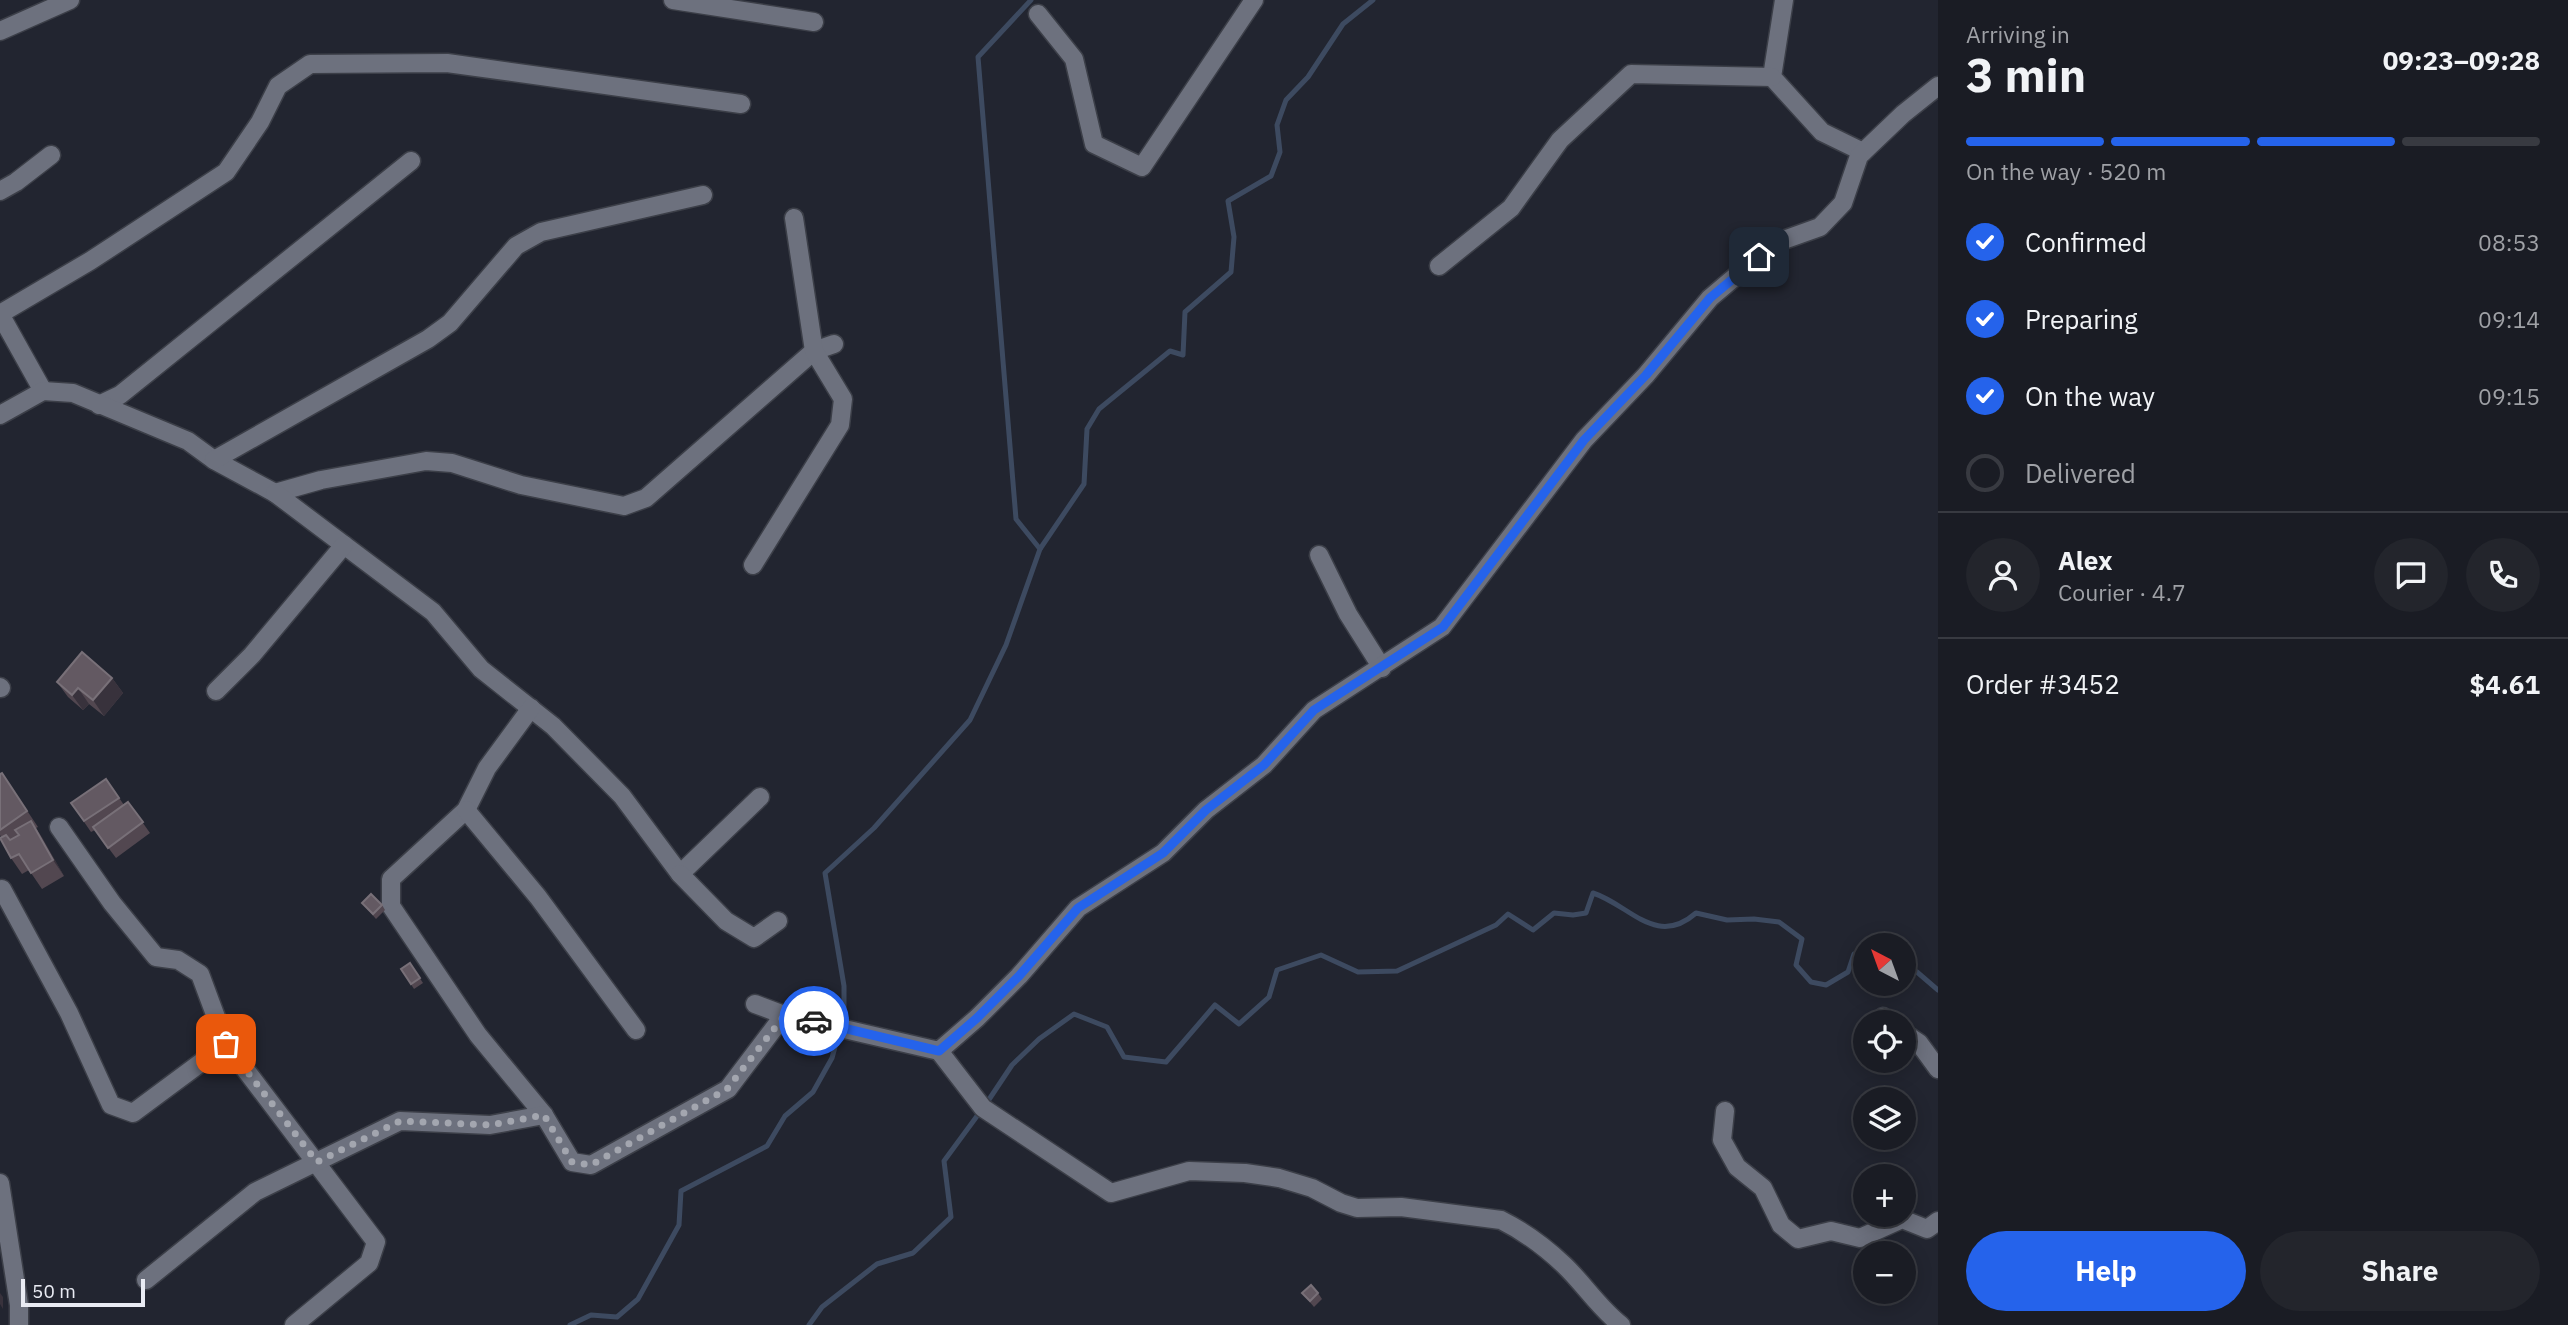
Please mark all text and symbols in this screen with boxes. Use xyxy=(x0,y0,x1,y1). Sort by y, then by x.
text: Arriving in xyxy=(1966,19,2070,49)
text: 09:23–09:28 xyxy=(2383,43,2540,77)
text: 3 min xyxy=(1966,45,2086,105)
text: On the way · 520 m xyxy=(1966,156,2166,186)
icon: check xyxy=(1966,223,2004,261)
text: Confirmed xyxy=(2025,225,2147,259)
pin xyxy=(1729,227,1789,287)
text: 08:53 xyxy=(2478,227,2540,257)
icon: home xyxy=(1740,238,1778,276)
icon: check xyxy=(1966,300,2004,338)
text: Preparing xyxy=(2025,302,2138,336)
text: 09:14 xyxy=(2478,304,2540,334)
icon: check xyxy=(1966,377,2004,415)
text: On the way xyxy=(2025,379,2155,413)
text: 09:15 xyxy=(2478,381,2540,411)
text: Delivered xyxy=(2025,456,2136,490)
button: person xyxy=(1966,538,2040,612)
button: chat xyxy=(2374,538,2448,612)
button: phone xyxy=(2466,538,2540,612)
text: Alex xyxy=(2058,543,2112,577)
text: Courier · 4.7 xyxy=(2058,577,2186,607)
text: Order #3452 xyxy=(1966,667,2120,701)
text: $4.61 xyxy=(2470,667,2540,701)
north arrow xyxy=(1853,933,1916,996)
map controls xyxy=(1853,933,1916,1304)
courier xyxy=(779,986,849,1056)
icon: car xyxy=(795,1002,833,1040)
button: locate xyxy=(1853,1010,1916,1073)
pin xyxy=(196,1014,256,1074)
icon: bag xyxy=(207,1025,245,1063)
button: layers xyxy=(1853,1087,1916,1150)
button: + xyxy=(1853,1164,1916,1227)
button: Help xyxy=(1966,1231,2246,1311)
button: Share xyxy=(2260,1231,2540,1311)
button: − xyxy=(1853,1241,1916,1304)
scale bar xyxy=(21,1276,145,1308)
text: 50 m xyxy=(32,1279,76,1303)

